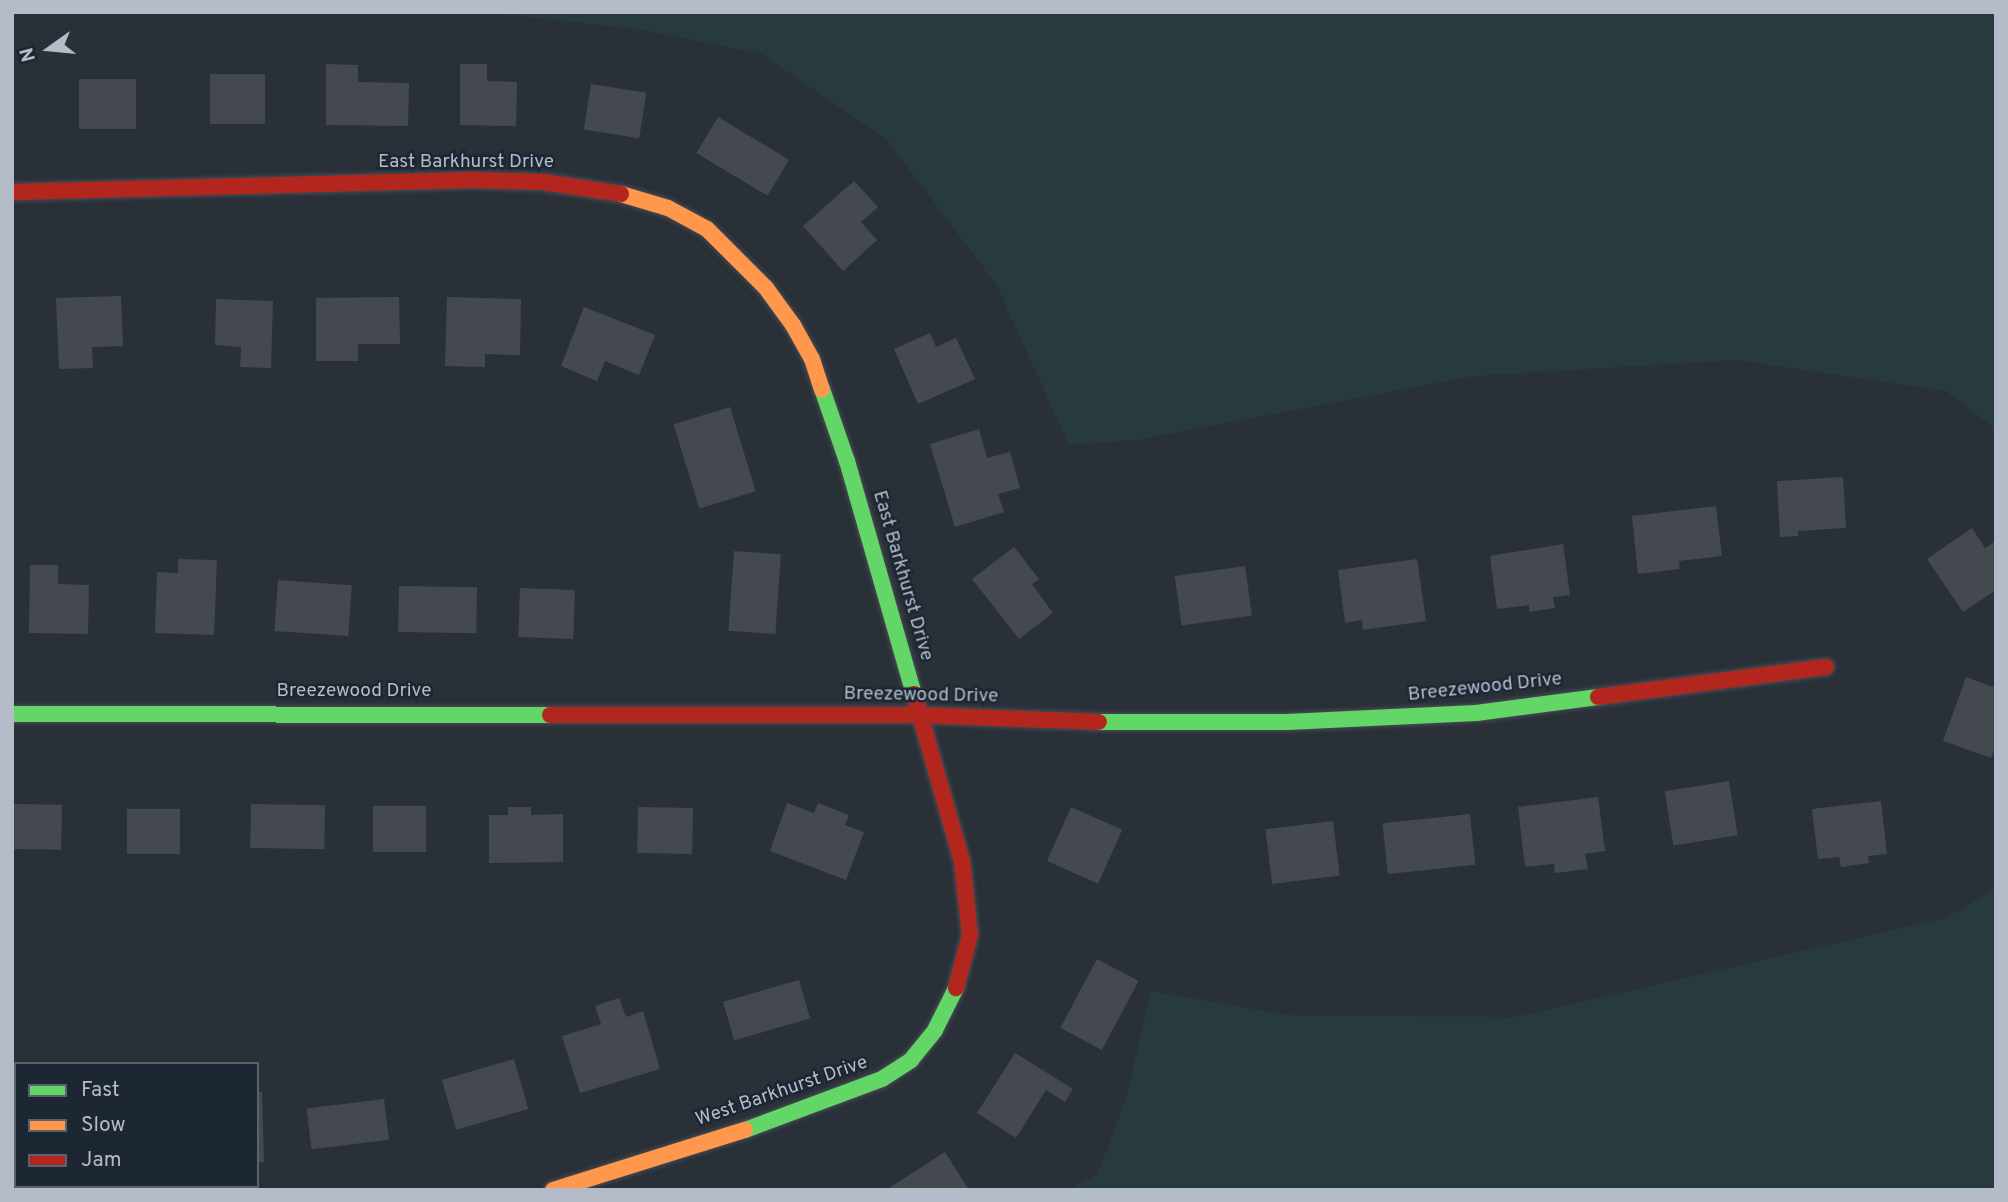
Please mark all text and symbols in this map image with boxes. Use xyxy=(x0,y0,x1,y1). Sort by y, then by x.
north arrow xyxy=(14,14,84,84)
text: N xyxy=(15,45,42,64)
street label: East Barkhurst Drive xyxy=(378,152,554,174)
street label: East Barkhurst Drive xyxy=(867,488,937,664)
street label: Breezewood Drive xyxy=(1407,669,1563,707)
street label: Breezewood Drive xyxy=(277,681,431,703)
street label: Breezewood Drive xyxy=(843,683,999,709)
street label: West Barkhurst Drive xyxy=(693,1052,871,1132)
legend xyxy=(14,1062,259,1188)
text: Fast xyxy=(81,1077,120,1104)
text: Slow xyxy=(81,1112,126,1139)
text: Jam xyxy=(81,1147,122,1174)

